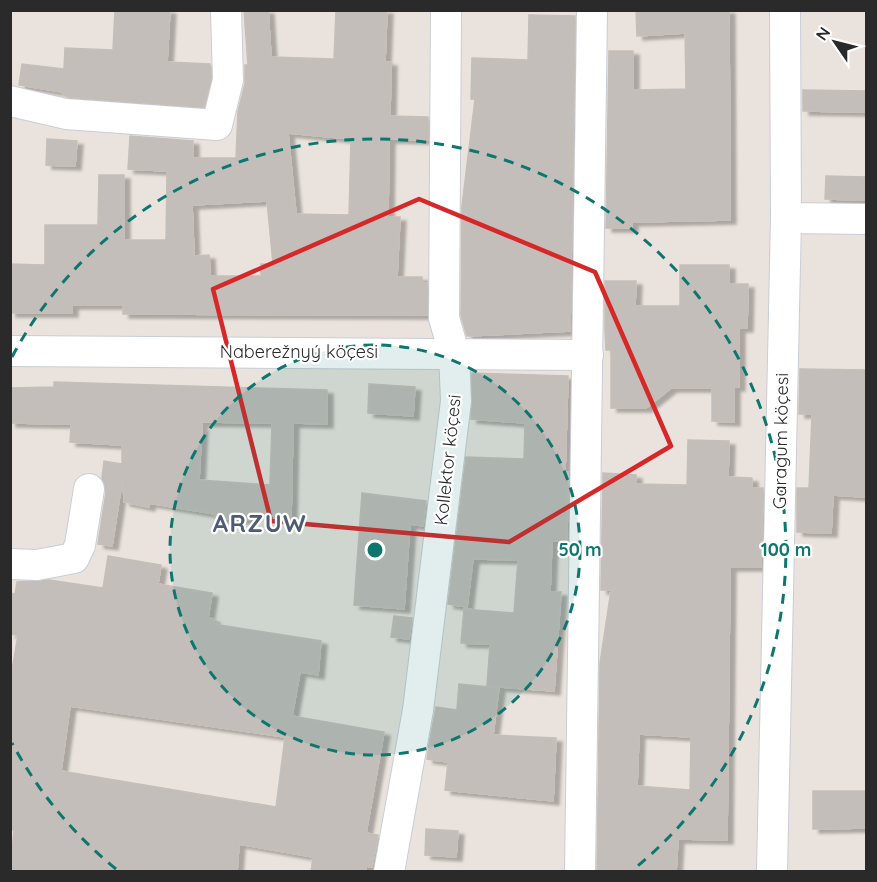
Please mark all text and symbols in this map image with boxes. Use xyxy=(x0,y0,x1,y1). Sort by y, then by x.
north arrow xyxy=(805,12,865,72)
text: N xyxy=(811,23,834,44)
street label: Naberežnyý köçesi xyxy=(220,340,378,363)
street label: Garagum köçesi xyxy=(768,373,793,509)
street label: Kollektor köçesi xyxy=(429,393,466,527)
district label: ARZUW xyxy=(213,508,307,538)
text: 50 m xyxy=(558,538,602,561)
text: 100 m xyxy=(761,538,811,561)
centre of rings xyxy=(365,540,385,560)

